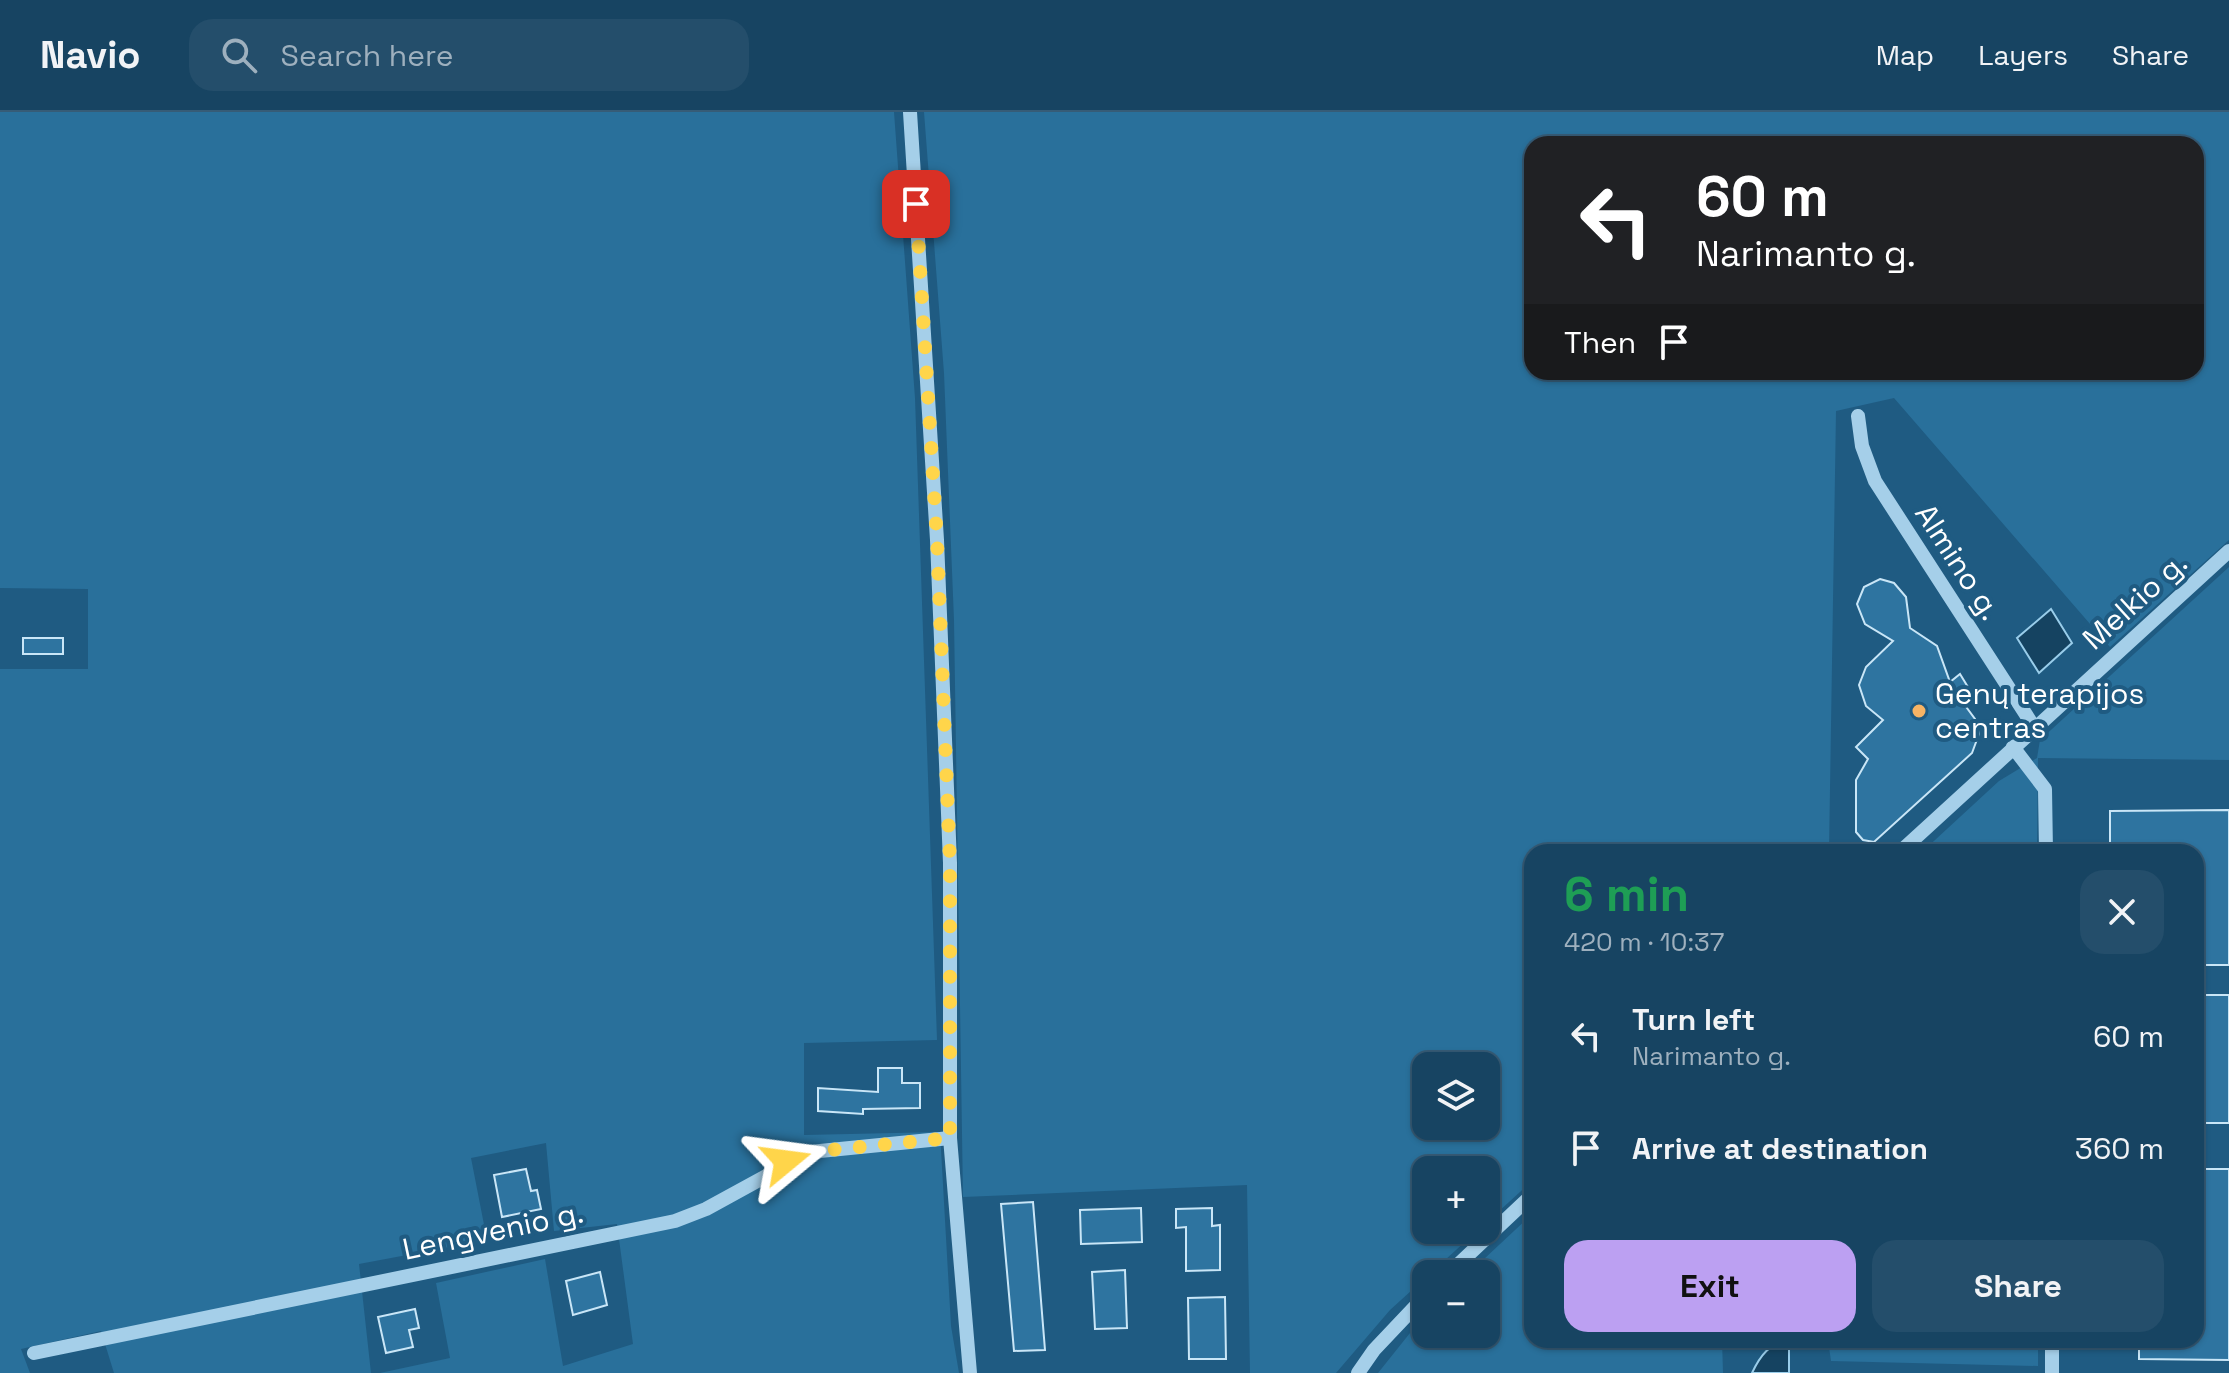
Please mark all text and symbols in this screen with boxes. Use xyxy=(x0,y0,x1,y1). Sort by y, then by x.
search box xyxy=(189,19,749,91)
text: Navio xyxy=(40,31,141,79)
icon: search xyxy=(217,33,261,77)
text: Search here xyxy=(281,36,453,75)
text: Map xyxy=(1876,37,1934,73)
text: Layers xyxy=(1978,37,2068,73)
text: Share xyxy=(2112,37,2189,73)
text: 60 m xyxy=(1696,161,1829,232)
icon: left xyxy=(1564,168,1668,272)
pin xyxy=(882,170,950,238)
icon: arrive xyxy=(894,182,938,226)
text: Narimanto g. xyxy=(1696,231,1916,277)
icon: arrive xyxy=(1652,320,1696,364)
text: Then xyxy=(1564,323,1636,362)
street label: Almino g. xyxy=(1906,496,2010,627)
street label: Melkio g. xyxy=(2074,543,2195,658)
place label: Genų terapijos centras xyxy=(1935,674,2144,747)
marker: Genų terapijos centras xyxy=(1910,702,1928,720)
text: 6 min xyxy=(1564,864,1689,925)
button: close xyxy=(2080,870,2164,954)
text: 420 m · 10:37 xyxy=(1564,925,1724,959)
text: Turn left xyxy=(1632,1000,1755,1039)
icon: left xyxy=(1564,1014,1608,1058)
text: 60 m xyxy=(2093,1017,2164,1056)
text: Narimanto g. xyxy=(1632,1039,1791,1073)
map controls xyxy=(1412,1052,1500,1348)
button: layers xyxy=(1412,1052,1500,1140)
position arrow xyxy=(744,1119,828,1203)
icon: arrive xyxy=(1564,1126,1608,1170)
text: Arrive at destination xyxy=(1632,1129,1928,1168)
text: 360 m xyxy=(2075,1129,2164,1168)
button: + xyxy=(1412,1156,1500,1244)
street label: Lengvenio g. xyxy=(399,1192,587,1269)
button: Exit xyxy=(1564,1240,1856,1332)
button: Share xyxy=(1872,1240,2164,1332)
button: − xyxy=(1412,1260,1500,1348)

